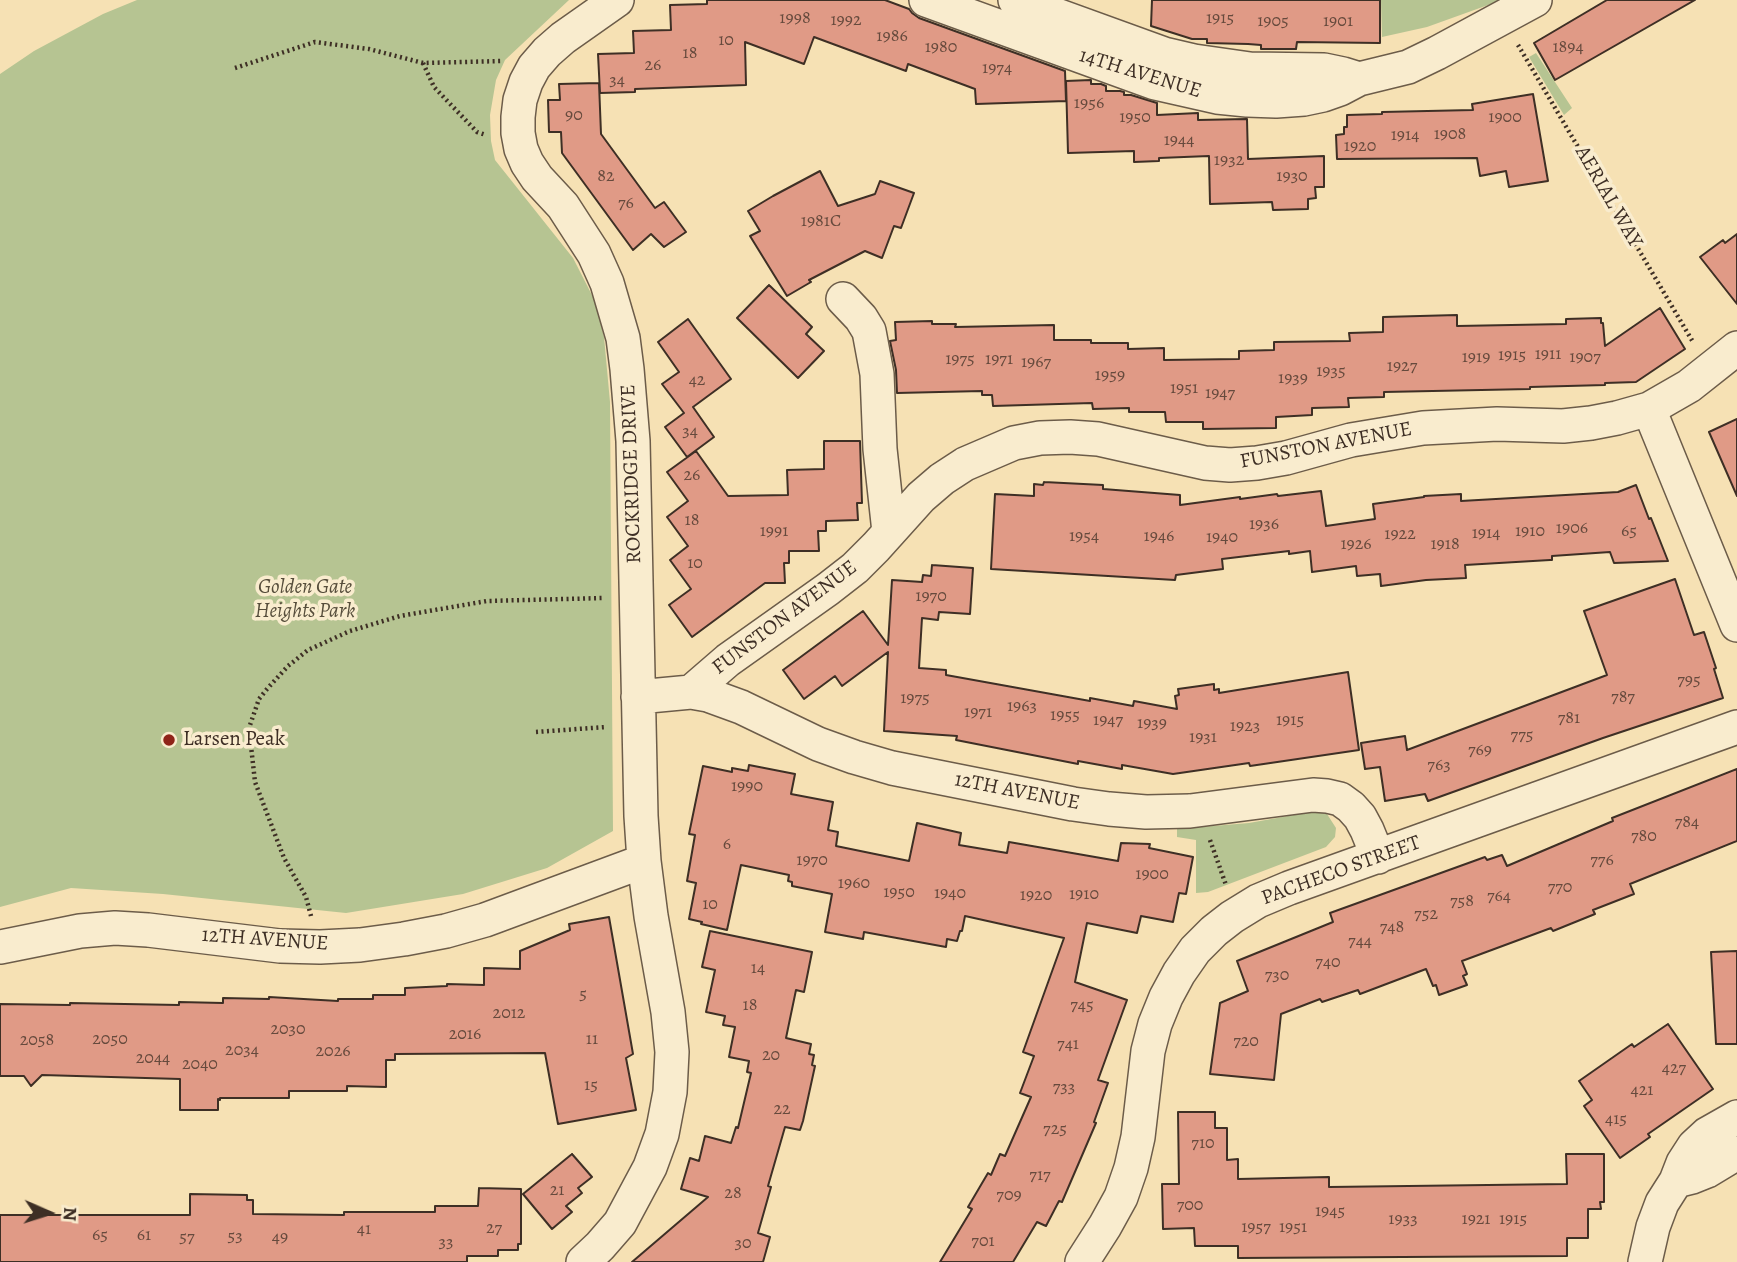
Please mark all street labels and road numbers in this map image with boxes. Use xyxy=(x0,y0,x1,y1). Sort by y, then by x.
street label: 14TH AVENUE xyxy=(1076,43,1204,105)
street label: AERIAL WAY xyxy=(1569,142,1647,252)
street label: ROCKRIDGE DRIVE xyxy=(616,384,648,564)
street label: FUNSTON AVENUE xyxy=(1238,417,1414,475)
street label: FUNSTON AVENUE xyxy=(708,555,862,681)
street label: 12TH AVENUE xyxy=(952,768,1082,816)
street label: PACHECO STREET xyxy=(1258,831,1424,911)
street label: 12TH AVENUE xyxy=(201,923,329,957)

